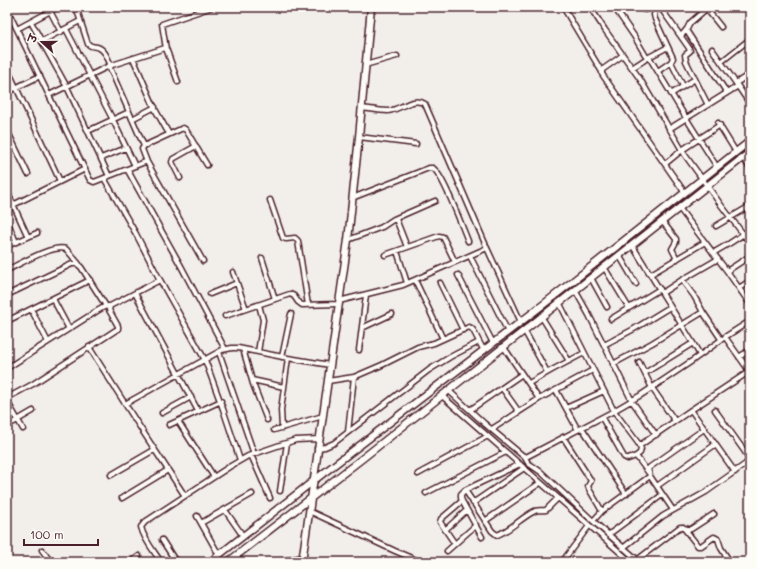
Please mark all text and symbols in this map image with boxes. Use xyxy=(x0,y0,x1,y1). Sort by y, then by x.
north arrow xyxy=(22,22,62,62)
text: उ xyxy=(24,31,41,45)
scale bar xyxy=(24,521,98,547)
text: 100 m xyxy=(30,526,64,542)

